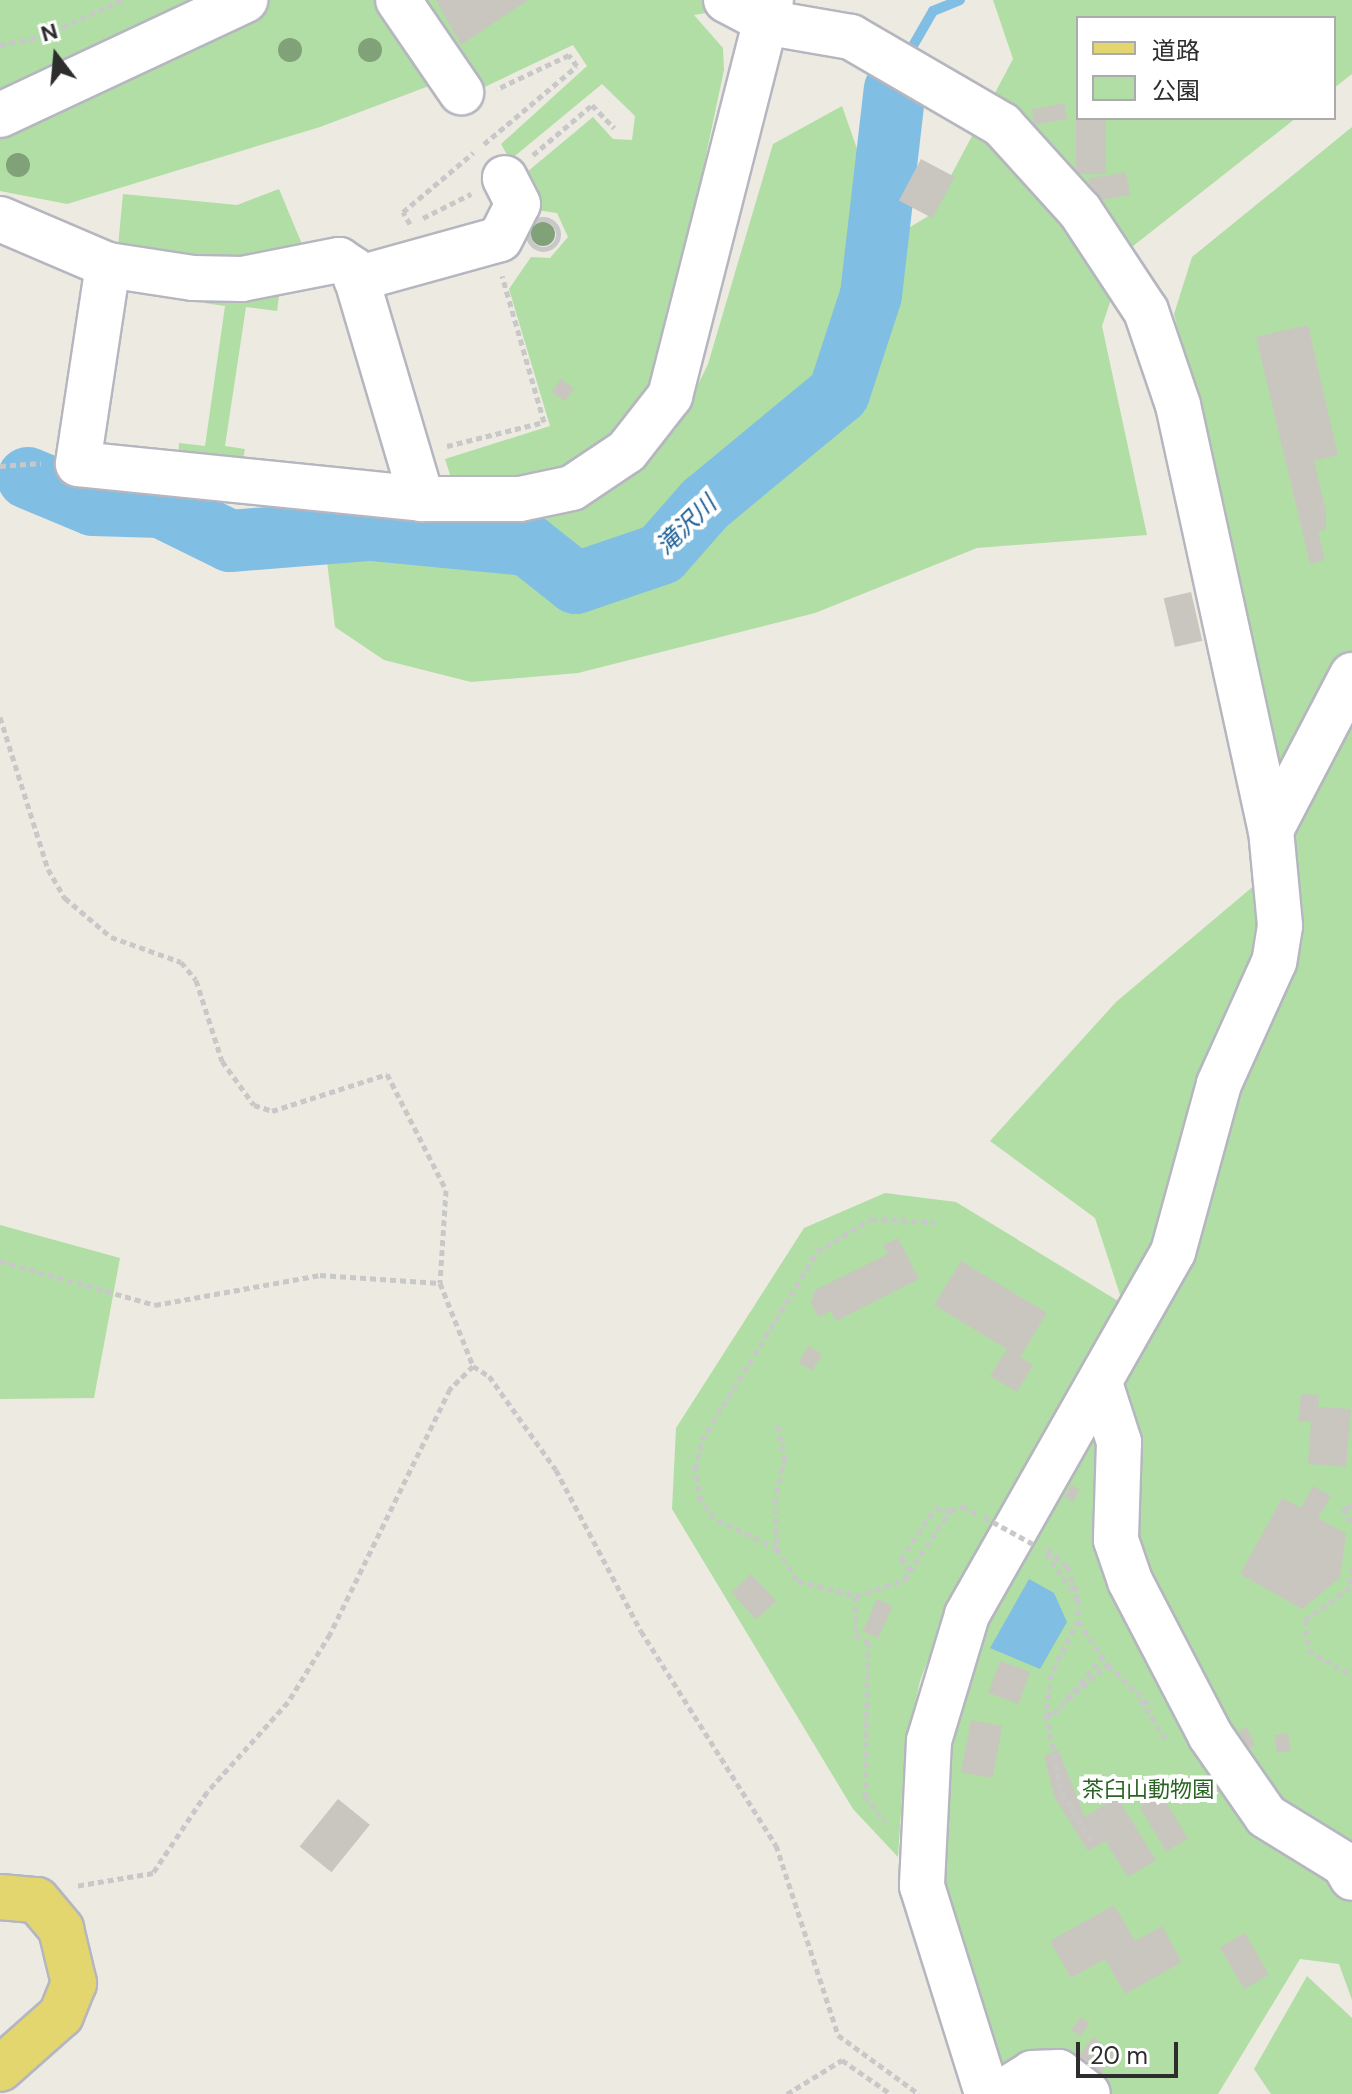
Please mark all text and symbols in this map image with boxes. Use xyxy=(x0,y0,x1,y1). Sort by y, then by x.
north arrow xyxy=(16,16,96,96)
text: N xyxy=(38,16,61,49)
legend xyxy=(1076,16,1336,120)
text: 道路 xyxy=(1152,35,1200,66)
text: 公園 xyxy=(1152,75,1200,106)
water label: 滝沢川 xyxy=(650,490,722,560)
park label: 茶臼山動物園 xyxy=(1082,1777,1214,1803)
scale bar xyxy=(1080,2026,1182,2076)
text: 20 m xyxy=(1090,2040,1148,2071)

